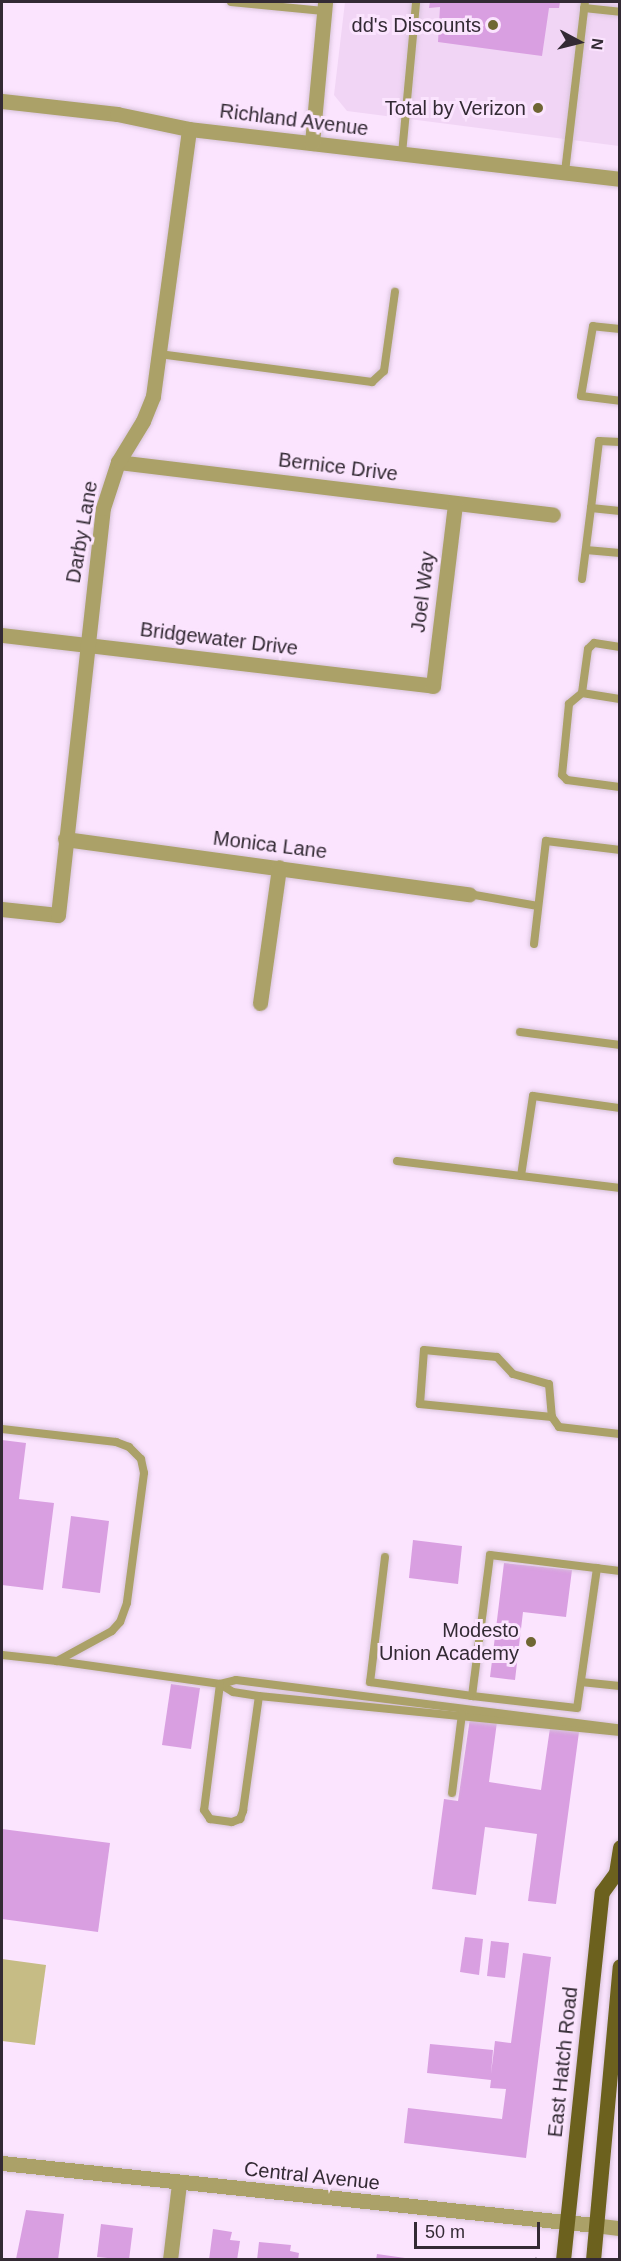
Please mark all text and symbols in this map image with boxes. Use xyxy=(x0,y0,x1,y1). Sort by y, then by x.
north arrow xyxy=(549,12,609,72)
place label: dd's Discounts xyxy=(352,13,481,37)
marker: dd's Discounts xyxy=(486,18,500,32)
text: N xyxy=(588,37,607,51)
place label: Total by Verizon xyxy=(385,96,526,120)
street label: Richland Avenue xyxy=(218,99,370,141)
marker: Total by Verizon xyxy=(531,101,545,115)
street label: Bernice Drive xyxy=(277,448,399,486)
street label: Darby Lane xyxy=(61,479,103,585)
street label: Joel Way xyxy=(406,550,440,634)
street label: Bridgewater Drive xyxy=(139,617,299,661)
street label: Monica Lane xyxy=(212,826,328,864)
place label: Modesto Union Academy xyxy=(378,1618,519,1665)
marker: Modesto Union Academy xyxy=(524,1635,538,1649)
street label: East Hatch Road xyxy=(543,1986,583,2138)
street label: Central Avenue xyxy=(242,2157,382,2195)
scale bar xyxy=(417,2210,543,2248)
text: 50 m xyxy=(425,2222,465,2242)

